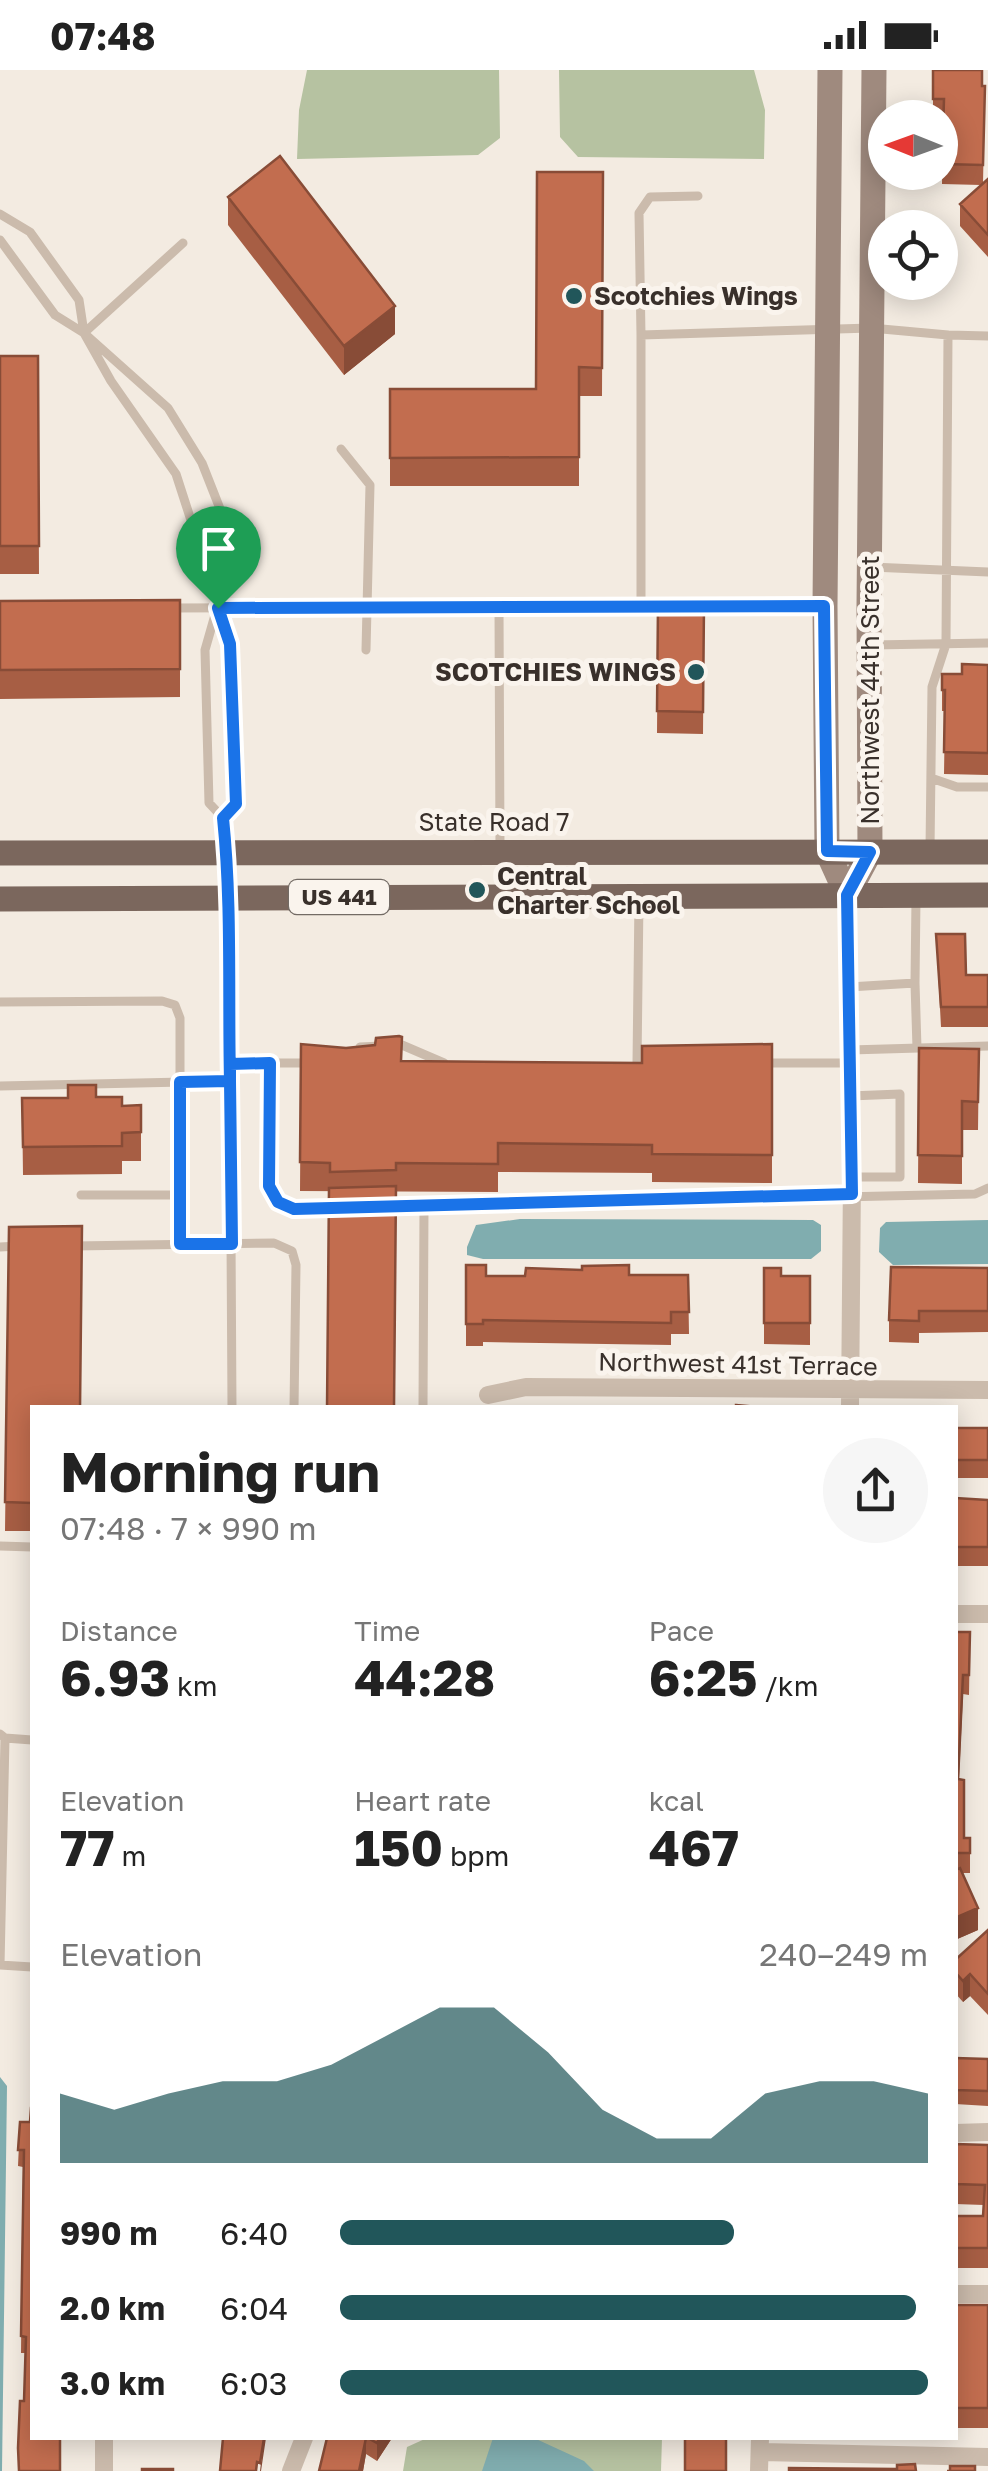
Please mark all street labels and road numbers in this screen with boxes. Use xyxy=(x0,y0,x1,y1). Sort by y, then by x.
street label: Northwest 44th Street xyxy=(854,555,885,825)
street label: State Road 7 xyxy=(419,806,569,837)
road number: US 441 xyxy=(289,880,389,914)
street label: Northwest 41st Terrace xyxy=(598,1346,878,1381)

